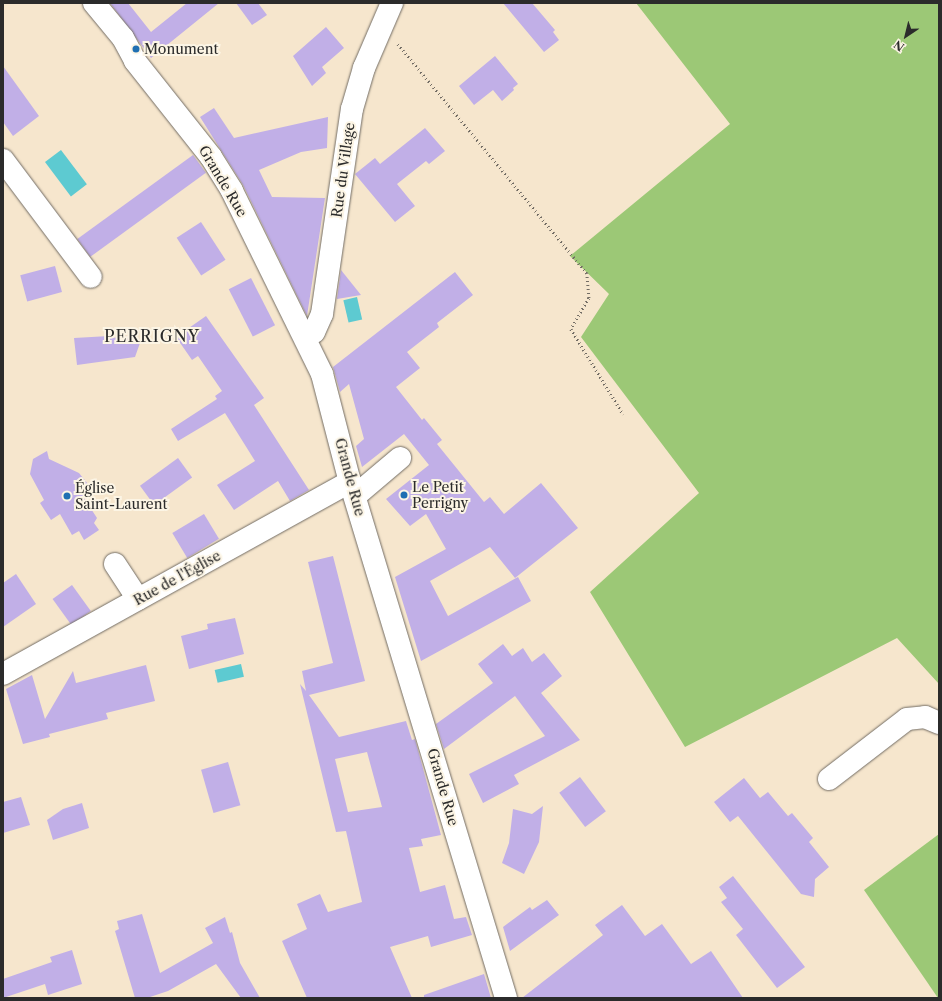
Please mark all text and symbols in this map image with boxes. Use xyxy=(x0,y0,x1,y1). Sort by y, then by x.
north arrow xyxy=(886,16,926,56)
text: N xyxy=(891,37,907,54)
place label: Monument xyxy=(144,41,218,57)
marker: Monument xyxy=(131,44,141,54)
street label: Rue du Village xyxy=(328,121,358,219)
street label: Grande Rue xyxy=(195,142,251,220)
district label: PERRIGNY xyxy=(104,326,200,346)
street label: Grande Rue xyxy=(332,436,368,518)
place label: Le Petit Perrigny xyxy=(412,479,468,512)
place label: Église Saint-Laurent xyxy=(75,480,167,512)
marker: Le Petit Perrigny xyxy=(399,490,409,500)
marker: Église Saint-Laurent xyxy=(62,491,72,501)
street label: Rue de l'Église xyxy=(131,547,223,609)
street label: Grande Rue xyxy=(424,746,462,828)

